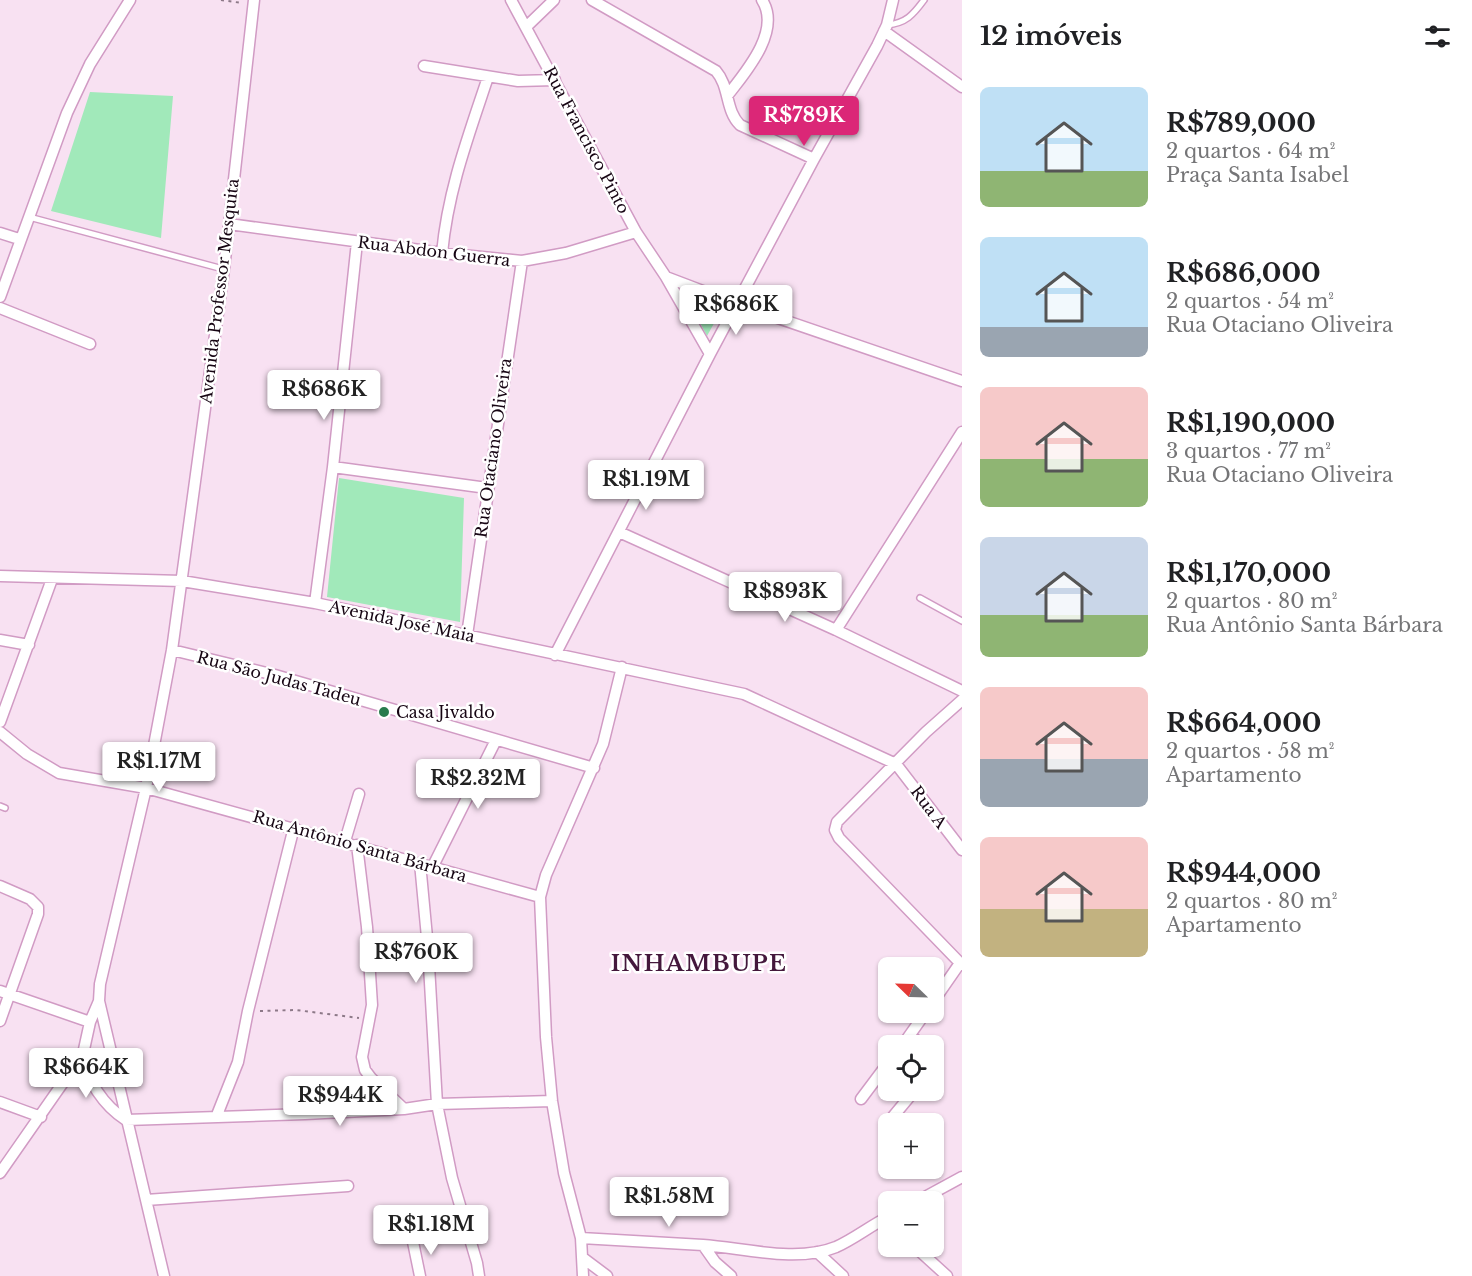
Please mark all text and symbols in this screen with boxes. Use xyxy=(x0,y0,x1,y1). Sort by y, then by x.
text: 12 imóveis xyxy=(980,20,1122,52)
icon: filters xyxy=(1421,20,1454,53)
street label: Rua Francisco Pinto xyxy=(540,63,634,217)
pin: R$789K xyxy=(755,96,853,147)
text: R$789K xyxy=(763,103,845,127)
text: R$789,000 xyxy=(1166,107,1316,139)
icon: home xyxy=(1028,111,1100,183)
text: 2 quartos · 64 m² xyxy=(1166,139,1336,163)
text: Praça Santa Isabel xyxy=(1166,163,1349,187)
street label: Avenida Professor Mesquita xyxy=(195,177,243,406)
street label: Rua Abdon Guerra xyxy=(357,232,512,270)
text: R$686,000 xyxy=(1166,257,1321,289)
icon: home xyxy=(1028,261,1100,333)
pin: R$686K xyxy=(687,285,785,336)
text: 2 quartos · 54 m² xyxy=(1166,289,1334,313)
text: R$686K xyxy=(693,292,779,316)
text: Rua Otaciano Oliveira xyxy=(1166,313,1393,337)
street label: Rua Otaciano Oliveira xyxy=(470,357,516,539)
pin: R$686K xyxy=(275,370,373,421)
text: R$686K xyxy=(281,377,367,401)
text: R$1,190,000 xyxy=(1166,407,1335,439)
icon: home xyxy=(1028,411,1100,483)
text: 3 quartos · 77 m² xyxy=(1166,439,1331,463)
pin: R$1.19M xyxy=(591,460,701,511)
text: Rua Otaciano Oliveira xyxy=(1166,463,1393,487)
text: R$1.19M xyxy=(602,467,690,491)
text: R$1,170,000 xyxy=(1166,557,1331,589)
icon: home xyxy=(1028,561,1100,633)
pin: R$893K xyxy=(736,572,834,623)
text: R$893K xyxy=(743,579,827,603)
text: 2 quartos · 80 m² xyxy=(1166,589,1337,613)
street label: Avenida José Maia xyxy=(326,596,477,646)
text: Rua Antônio Santa Bárbara xyxy=(1166,613,1443,637)
street label: Rua São Judas Tadeu xyxy=(195,646,364,710)
place label: Casa Jivaldo xyxy=(396,702,495,722)
marker: Casa Jivaldo xyxy=(377,705,391,719)
text: R$664,000 xyxy=(1166,707,1321,739)
icon: home xyxy=(1028,711,1100,783)
text: 2 quartos · 58 m² xyxy=(1166,739,1334,763)
pin: R$1.17M xyxy=(104,742,214,793)
text: R$1.17M xyxy=(116,749,202,773)
pin: R$2.32M xyxy=(423,759,533,810)
text: Apartamento xyxy=(1166,763,1302,787)
text: R$2.32M xyxy=(430,766,526,790)
street label: Rua A xyxy=(906,782,952,833)
street label: Rua Antônio Santa Bárbara xyxy=(251,806,469,886)
text: R$944,000 xyxy=(1166,857,1321,889)
icon: home xyxy=(1028,861,1100,933)
text: 2 quartos · 80 m² xyxy=(1166,889,1337,913)
text: Apartamento xyxy=(1166,913,1302,937)
pin: R$760K xyxy=(367,933,465,984)
text: R$760K xyxy=(374,940,458,964)
district label: INHAMBUPE xyxy=(611,950,787,977)
north arrow xyxy=(878,957,944,1023)
map controls xyxy=(878,957,944,1257)
button: locate xyxy=(878,1035,944,1101)
pin: R$664K xyxy=(37,1048,135,1099)
text: R$664K xyxy=(43,1055,129,1079)
pin: R$944K xyxy=(291,1076,389,1127)
text: R$944K xyxy=(297,1083,383,1107)
button: + xyxy=(878,1113,944,1179)
pin: R$1.58M xyxy=(614,1177,724,1228)
text: R$1.58M xyxy=(624,1184,714,1208)
button: − xyxy=(878,1191,944,1257)
pin: R$1.18M xyxy=(376,1205,486,1256)
text: R$1.18M xyxy=(387,1212,475,1236)

